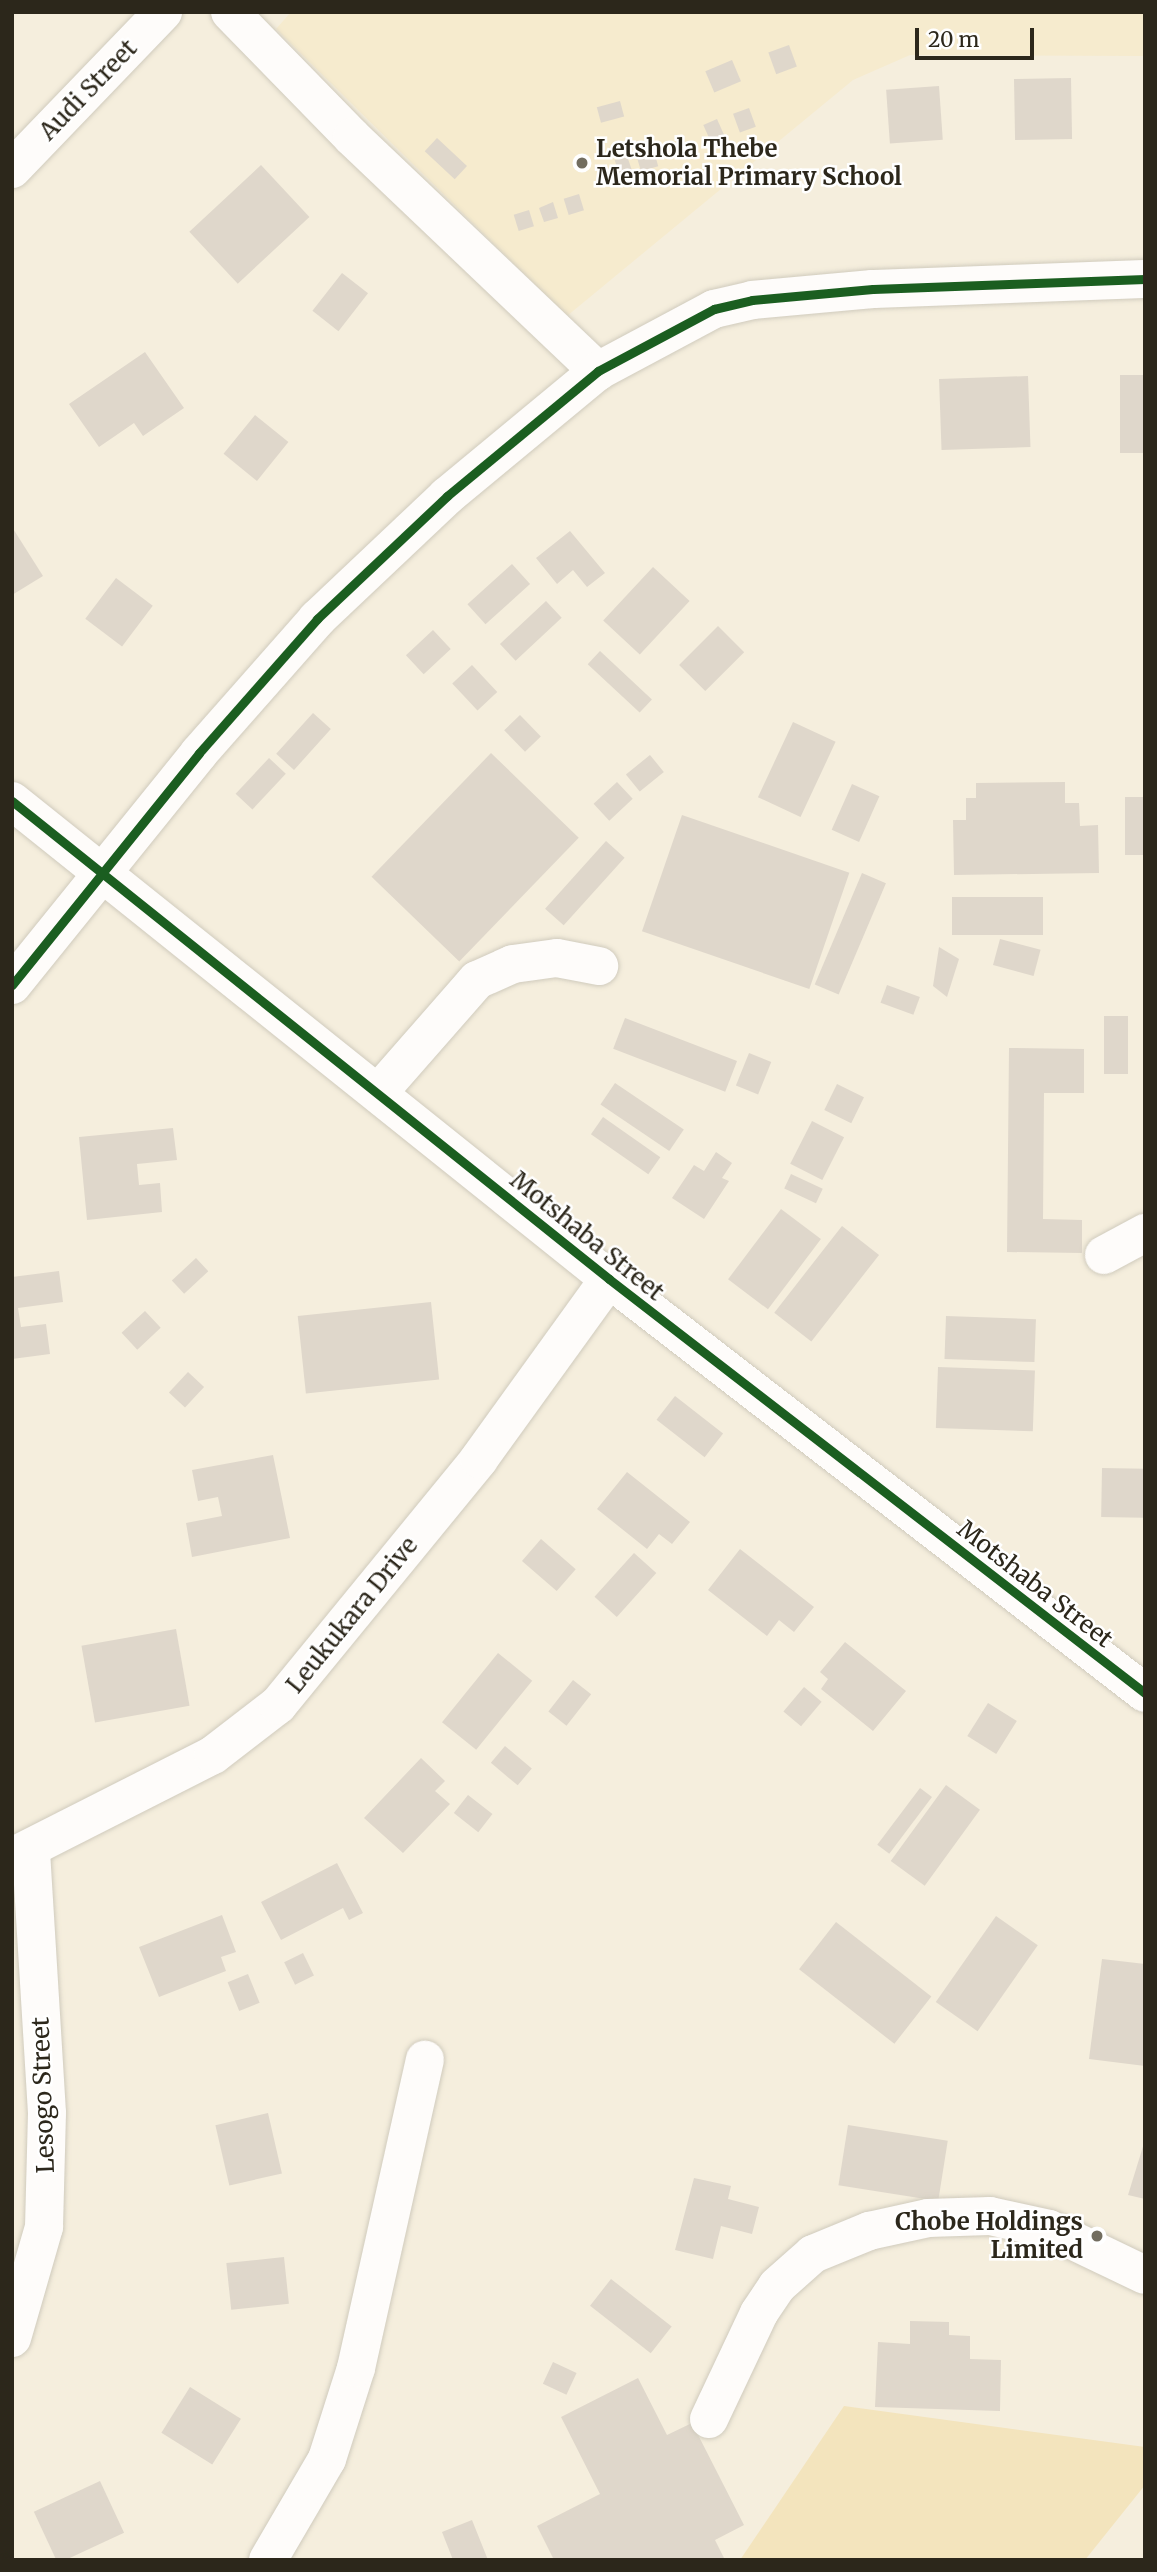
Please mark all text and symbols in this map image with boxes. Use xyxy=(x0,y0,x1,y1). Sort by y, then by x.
scale bar xyxy=(919,14,1038,58)
text: 20 m xyxy=(928,26,979,53)
street label: Audi Street xyxy=(33,34,143,146)
place label: Letshola Thebe Memorial Primary School xyxy=(596,135,902,191)
marker: Letshola Thebe Memorial Primary School xyxy=(574,155,590,171)
street label: Motshaba Street xyxy=(505,1165,669,1307)
street label: Motshaba Street xyxy=(952,1515,1118,1653)
street label: Leukukara Drive xyxy=(280,1531,424,1699)
street label: Lesogo Street xyxy=(26,2016,60,2174)
place label: Chobe Holdings Limited xyxy=(895,2208,1083,2264)
marker: Chobe Holdings Limited xyxy=(1089,2228,1105,2244)

